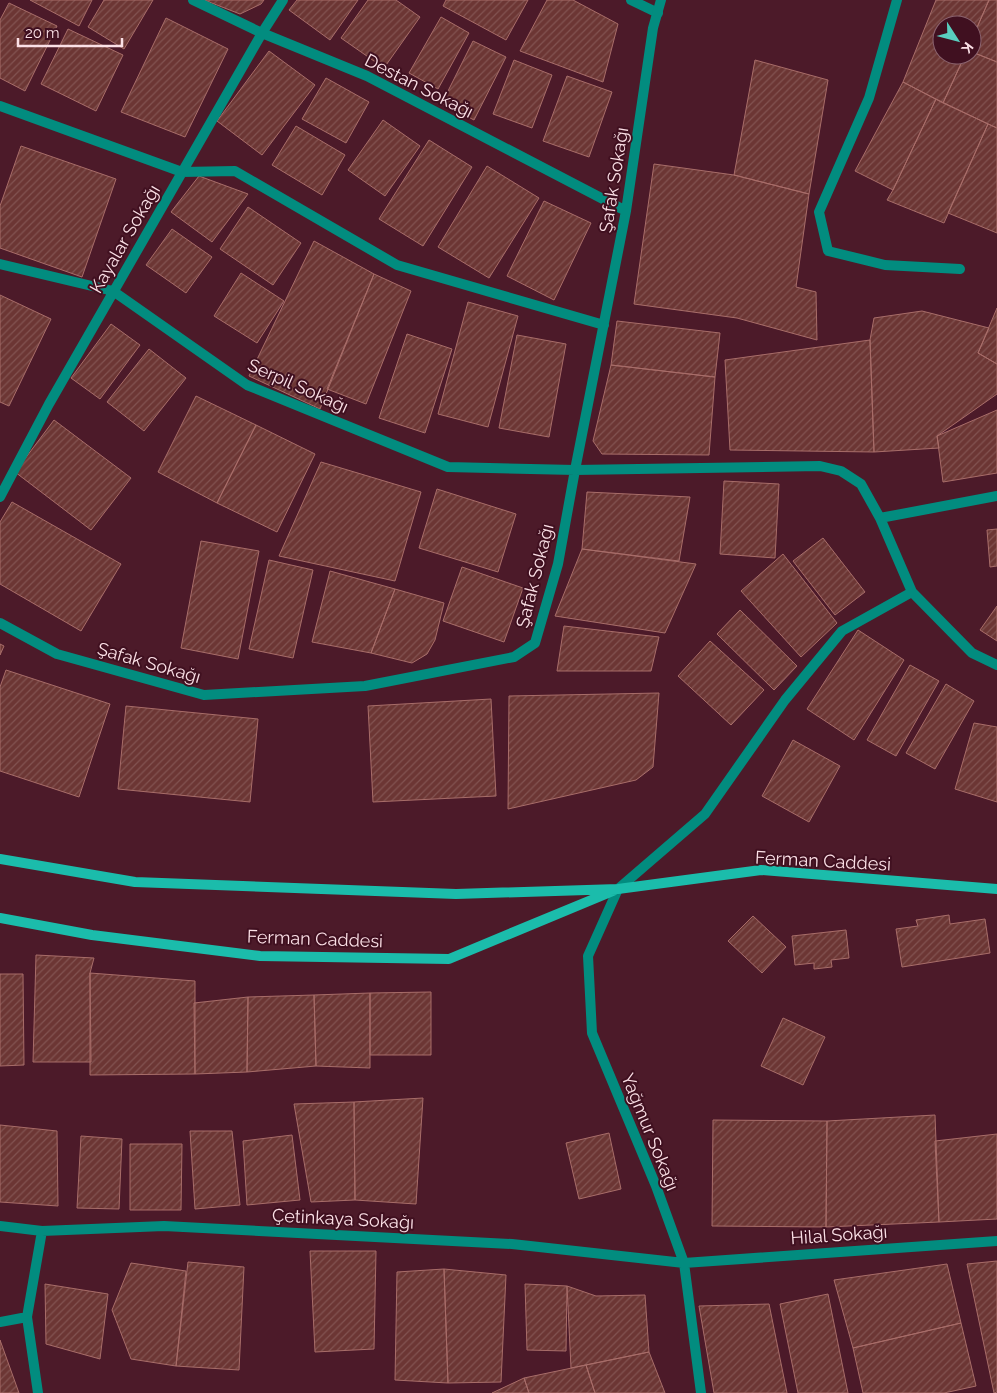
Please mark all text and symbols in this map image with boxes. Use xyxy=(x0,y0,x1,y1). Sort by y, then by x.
scale bar xyxy=(18,15,121,47)
north arrow xyxy=(932,15,982,65)
text: 20 m xyxy=(25,24,60,42)
text: K xyxy=(958,39,977,57)
street label: Destan Sokağı xyxy=(361,49,477,122)
street label: Şafak Sokağı xyxy=(595,126,632,234)
street label: Kayalar Sokağı xyxy=(85,181,164,297)
street label: Serpil Sokağı xyxy=(245,354,352,417)
street label: Şafak Sokağı xyxy=(511,522,558,630)
street label: Şafak Sokağı xyxy=(95,638,203,687)
street label: Ferman Caddesi xyxy=(755,846,892,875)
street label: Ferman Caddesi xyxy=(247,926,383,951)
street label: Yağmur Sokağı xyxy=(617,1070,684,1194)
street label: Çetinkaya Sokağı xyxy=(271,1204,415,1233)
street label: Hilal Sokağı xyxy=(790,1221,888,1248)

